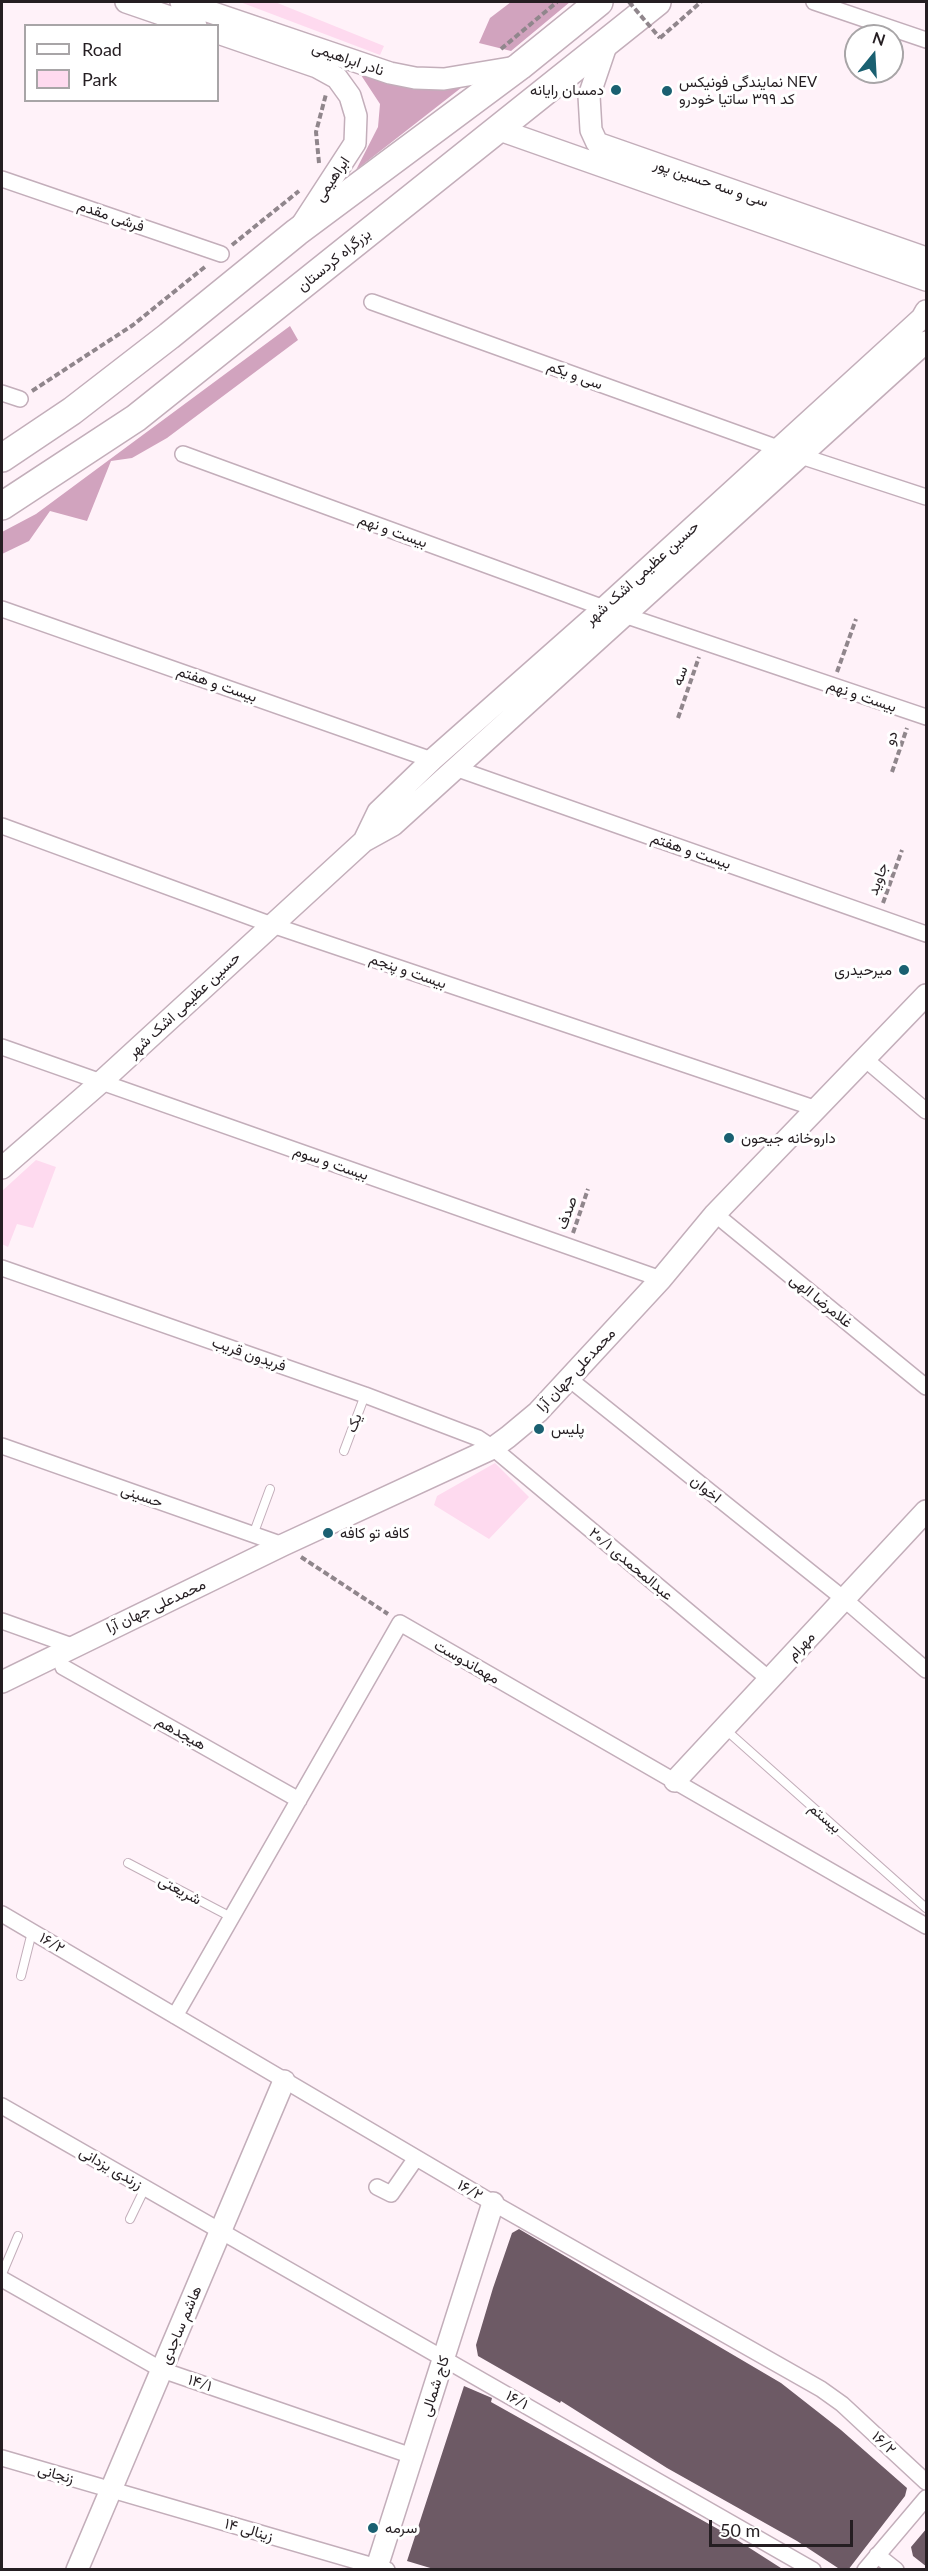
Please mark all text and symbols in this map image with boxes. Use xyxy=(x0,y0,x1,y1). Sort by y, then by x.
legend xyxy=(24,24,219,102)
north arrow xyxy=(844,24,904,84)
text: N xyxy=(870,27,888,49)
text: Road xyxy=(82,38,122,60)
street label: نادر ابراهیمی xyxy=(310,38,386,80)
text: Park xyxy=(82,68,117,90)
place label: نمایندگی فونیکس NEV کد ۳۹۹ ساتیا خودرو xyxy=(679,73,817,108)
place label: دمسان رایانه xyxy=(530,81,604,99)
marker: دمسان رایانه xyxy=(609,83,623,97)
marker: نمایندگی فونیکس NEV کد ۳۹۹ ساتیا خودرو xyxy=(660,84,674,98)
street label: ابراهیمی xyxy=(310,153,354,205)
street label: سی و سه حسین پور xyxy=(651,155,771,211)
street label: فرشی مقدم xyxy=(75,196,147,236)
street label: بزرگراه کردستان xyxy=(294,225,374,295)
street label: سی و یکم xyxy=(545,357,605,393)
street label: بیست و نهم xyxy=(356,510,430,552)
street label: حسین عظیمی اشک شهر xyxy=(581,517,703,629)
street label: بیست و هفتم xyxy=(175,662,259,706)
street label: سه xyxy=(668,664,692,688)
street label: بیست و نهم xyxy=(825,676,899,716)
street label: دو xyxy=(880,728,902,748)
street label: بیست و هفتم xyxy=(649,829,733,873)
street label: جاوید xyxy=(864,860,892,898)
street label: حسین عظیمی اشک شهر xyxy=(124,948,244,1062)
street label: بیست و پنجم xyxy=(367,949,449,993)
place label: میرحیدری xyxy=(834,961,892,979)
marker: میرحیدری xyxy=(897,963,911,977)
place label: داروخانه جیحون xyxy=(741,1129,836,1147)
marker: داروخانه جیحون xyxy=(722,1131,736,1145)
street label: بیست و سوم xyxy=(291,1142,371,1184)
street label: صدف xyxy=(553,1194,581,1232)
street label: غلامرضا الهی xyxy=(786,1270,856,1332)
street label: محمدعلی جهان آرا xyxy=(533,1325,619,1415)
street label: فریدون قریب xyxy=(210,1333,288,1375)
street label: یک xyxy=(342,1411,366,1435)
place label: پلیس xyxy=(551,1420,584,1438)
marker: پلیس xyxy=(532,1422,546,1436)
street label: اخوان xyxy=(687,1471,725,1507)
street label: حسینی xyxy=(119,1481,165,1511)
place label: کافه تو کافه xyxy=(340,1524,409,1542)
street label: عبدالمحمدی ۲۰/۱ xyxy=(585,1524,677,1604)
marker: کافه تو کافه xyxy=(321,1526,335,1540)
street label: محمدعلی جهان آرا xyxy=(103,1575,209,1637)
street label: مهرام xyxy=(783,1628,819,1664)
street label: مهماندوست xyxy=(431,1636,503,1688)
street label: هیجدهم xyxy=(153,1712,209,1754)
street label: بیستم xyxy=(805,1799,845,1837)
street label: شریعتی xyxy=(155,1871,205,1909)
street label: ۱۶/۲ xyxy=(36,1929,68,1957)
street label: زرندی یزدانی xyxy=(76,2143,146,2193)
street label: ۱۶/۲ xyxy=(454,2176,486,2204)
street label: هاشم ساجدی xyxy=(156,2283,206,2367)
street label: کاج شمالی xyxy=(417,2353,453,2419)
street label: ۱۴/۱ xyxy=(186,2371,214,2395)
street label: ۱۶/۱ xyxy=(503,2387,531,2413)
street label: ۱۶/۲ xyxy=(868,2427,900,2459)
street label: زنجانی xyxy=(36,2460,76,2488)
scale bar xyxy=(712,2508,856,2546)
street label: زینالی ۱۴ xyxy=(223,2515,275,2545)
place label: سرمه xyxy=(385,2519,417,2537)
text: 50 m xyxy=(720,2519,760,2541)
marker: سرمه xyxy=(366,2521,380,2535)

